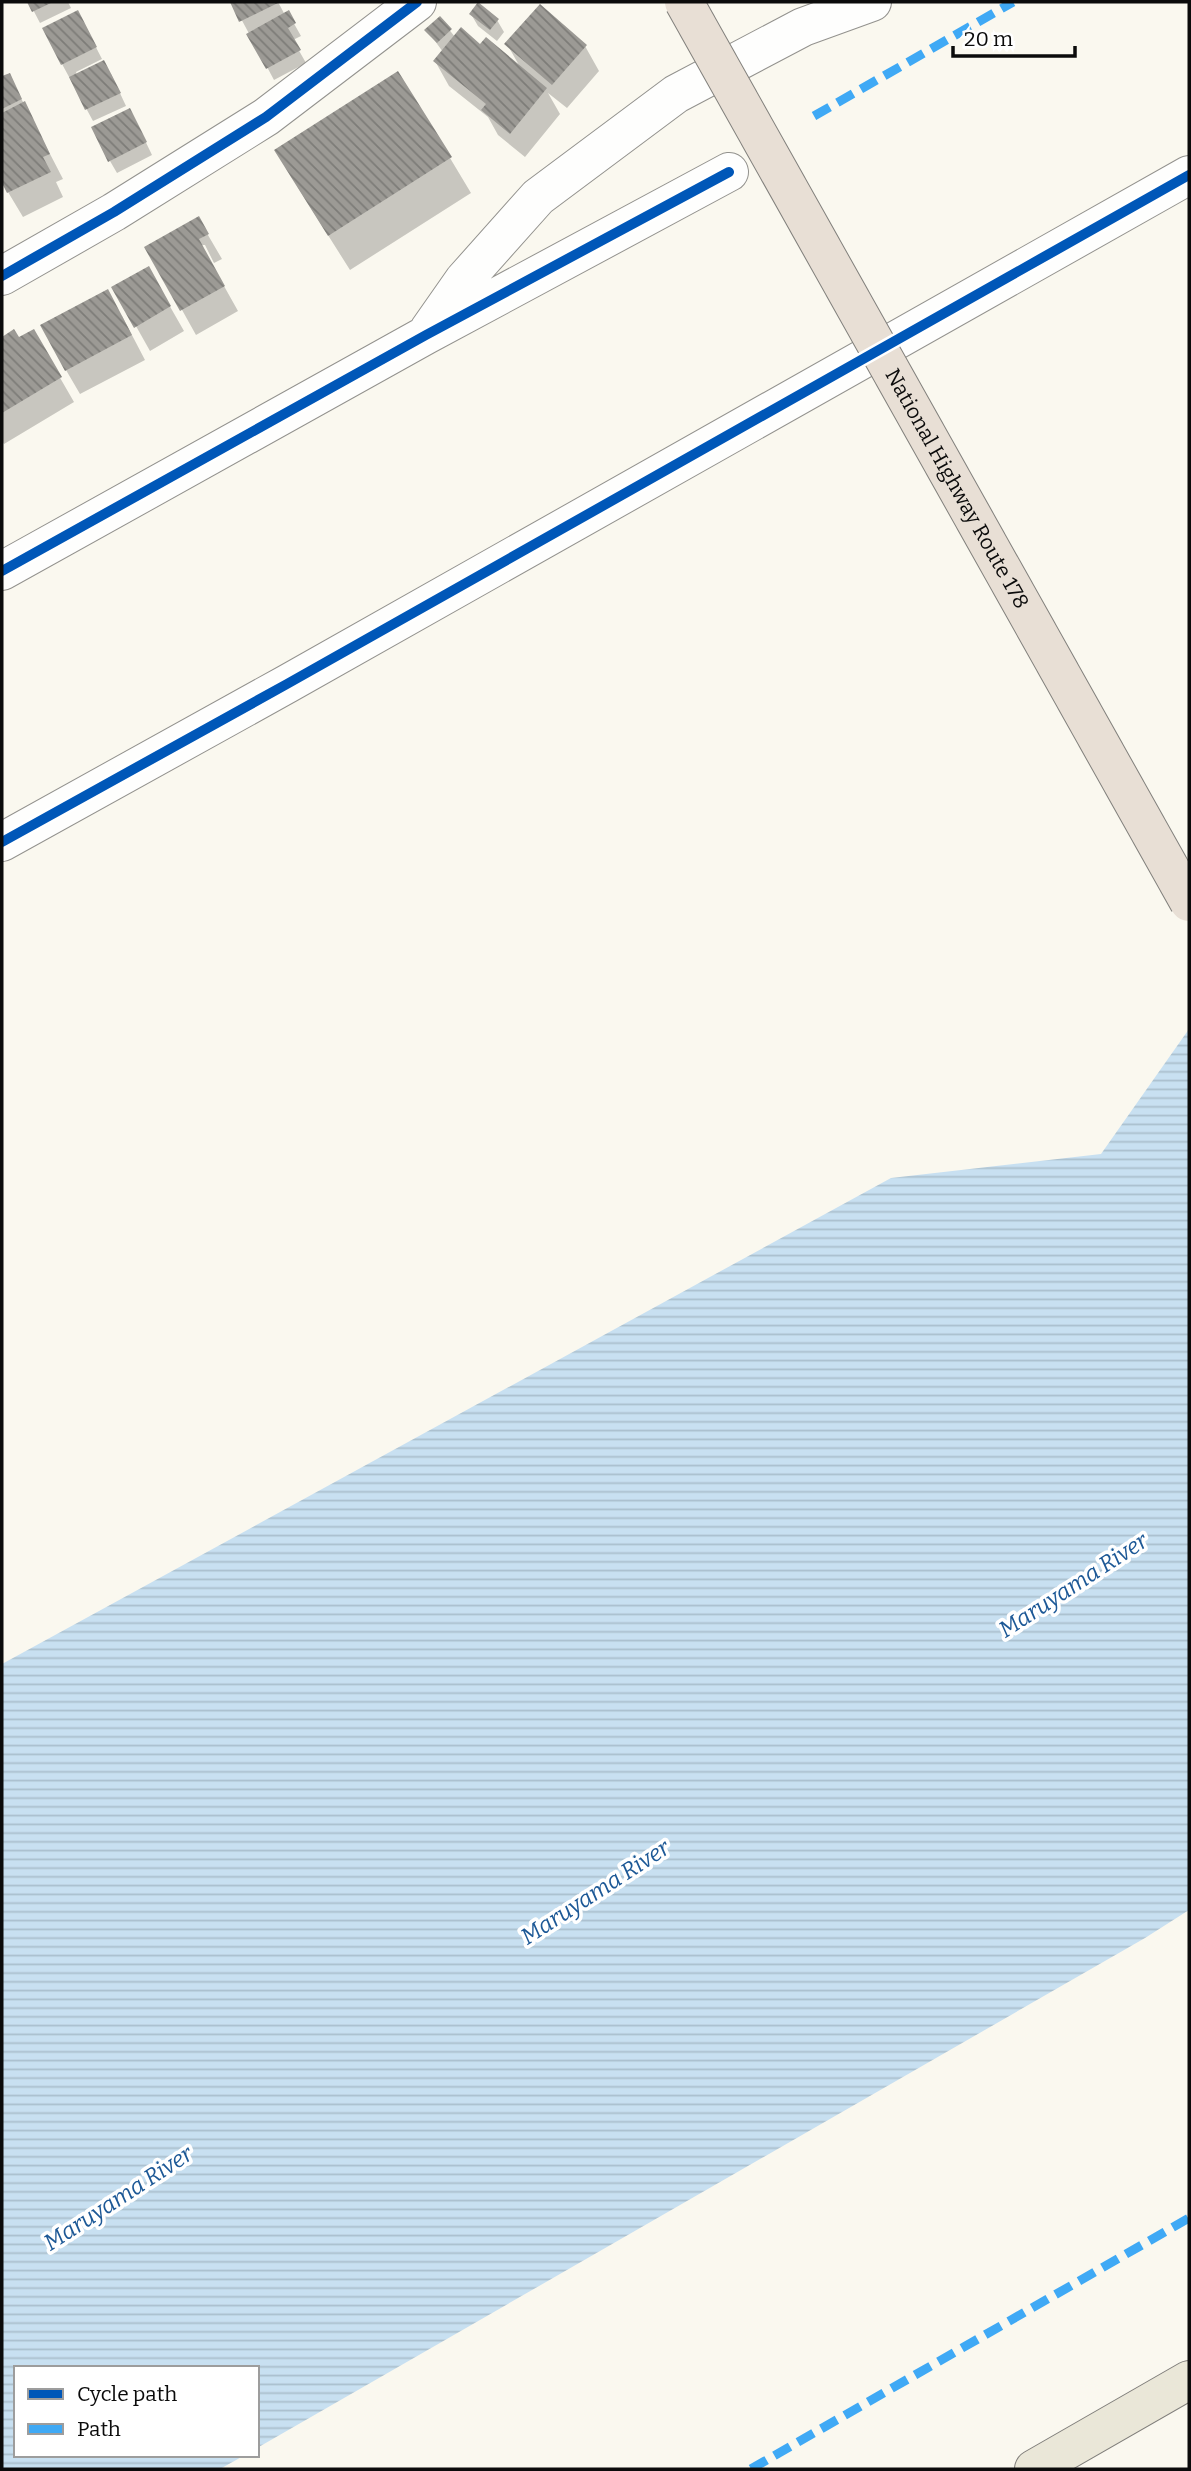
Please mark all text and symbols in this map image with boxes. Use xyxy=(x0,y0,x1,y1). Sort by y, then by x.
scale bar xyxy=(953,14,1076,58)
text: 20 m xyxy=(964,26,1013,52)
street label: National Highway Route 178 xyxy=(879,364,1035,613)
water label: Maruyama River xyxy=(993,1526,1154,1644)
water label: Maruyama River xyxy=(515,1833,676,1951)
water label: Maruyama River xyxy=(38,2139,199,2257)
legend xyxy=(14,2366,259,2457)
text: Cycle path xyxy=(77,2381,177,2407)
text: Path xyxy=(77,2416,121,2442)

